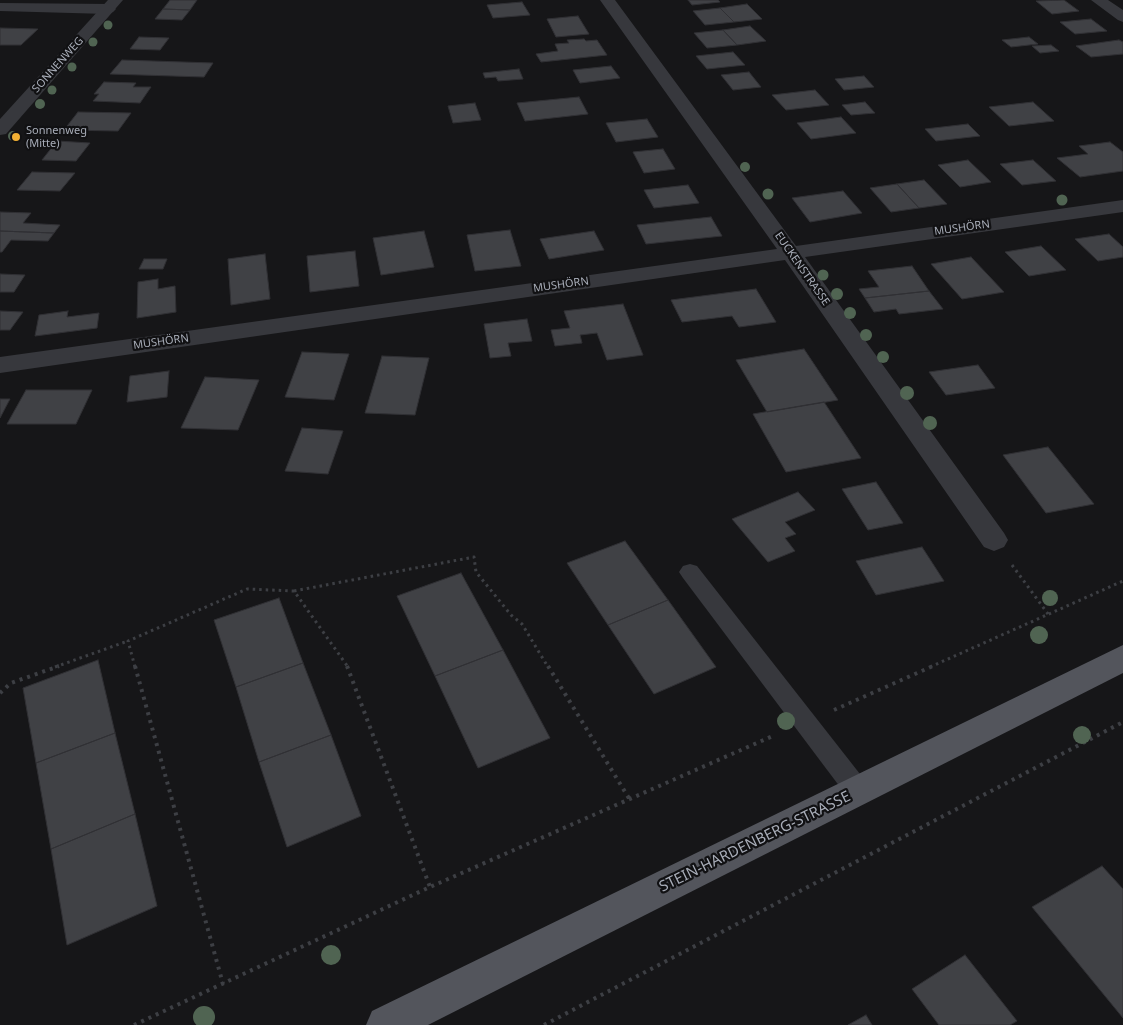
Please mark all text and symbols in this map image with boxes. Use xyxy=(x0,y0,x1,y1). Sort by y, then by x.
street label: SONNENWEG xyxy=(30,35,86,95)
place label: Sonnenweg (Mitte) xyxy=(26,124,87,150)
marker: Sonnenweg (Mitte) xyxy=(10,131,22,143)
street label: MUSHÖRN xyxy=(933,218,991,238)
street label: EUCKENSTRASSE xyxy=(772,230,832,308)
street label: MUSHÖRN xyxy=(532,275,590,295)
street label: MUSHÖRN xyxy=(132,332,190,352)
street label: STEIN-HARDENBERG-STRASSE xyxy=(656,788,854,896)

